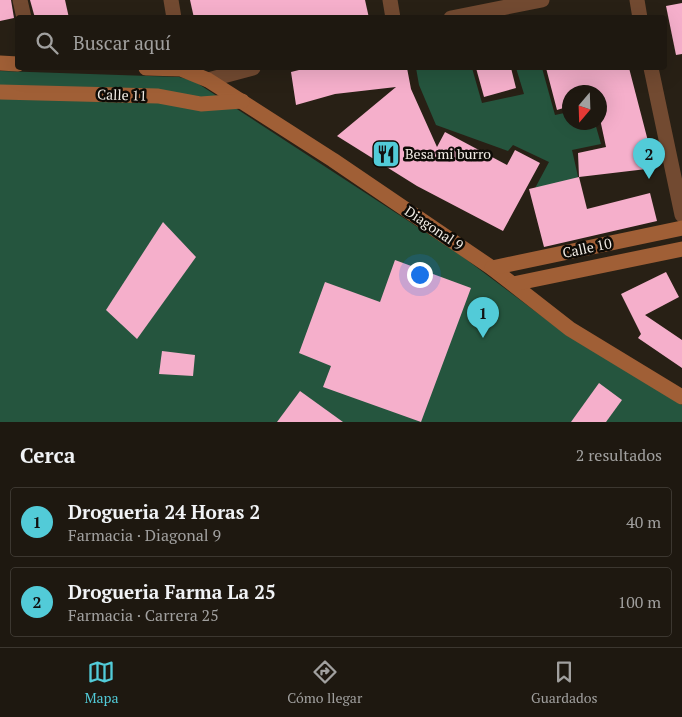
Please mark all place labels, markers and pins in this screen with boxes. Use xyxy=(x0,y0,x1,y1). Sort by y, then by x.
pin: 2 xyxy=(633,138,665,179)
restaurant icon: Besa mi burro xyxy=(371,139,401,169)
place label: Besa mi burro xyxy=(405,144,491,163)
pin: 1 xyxy=(467,297,499,338)

